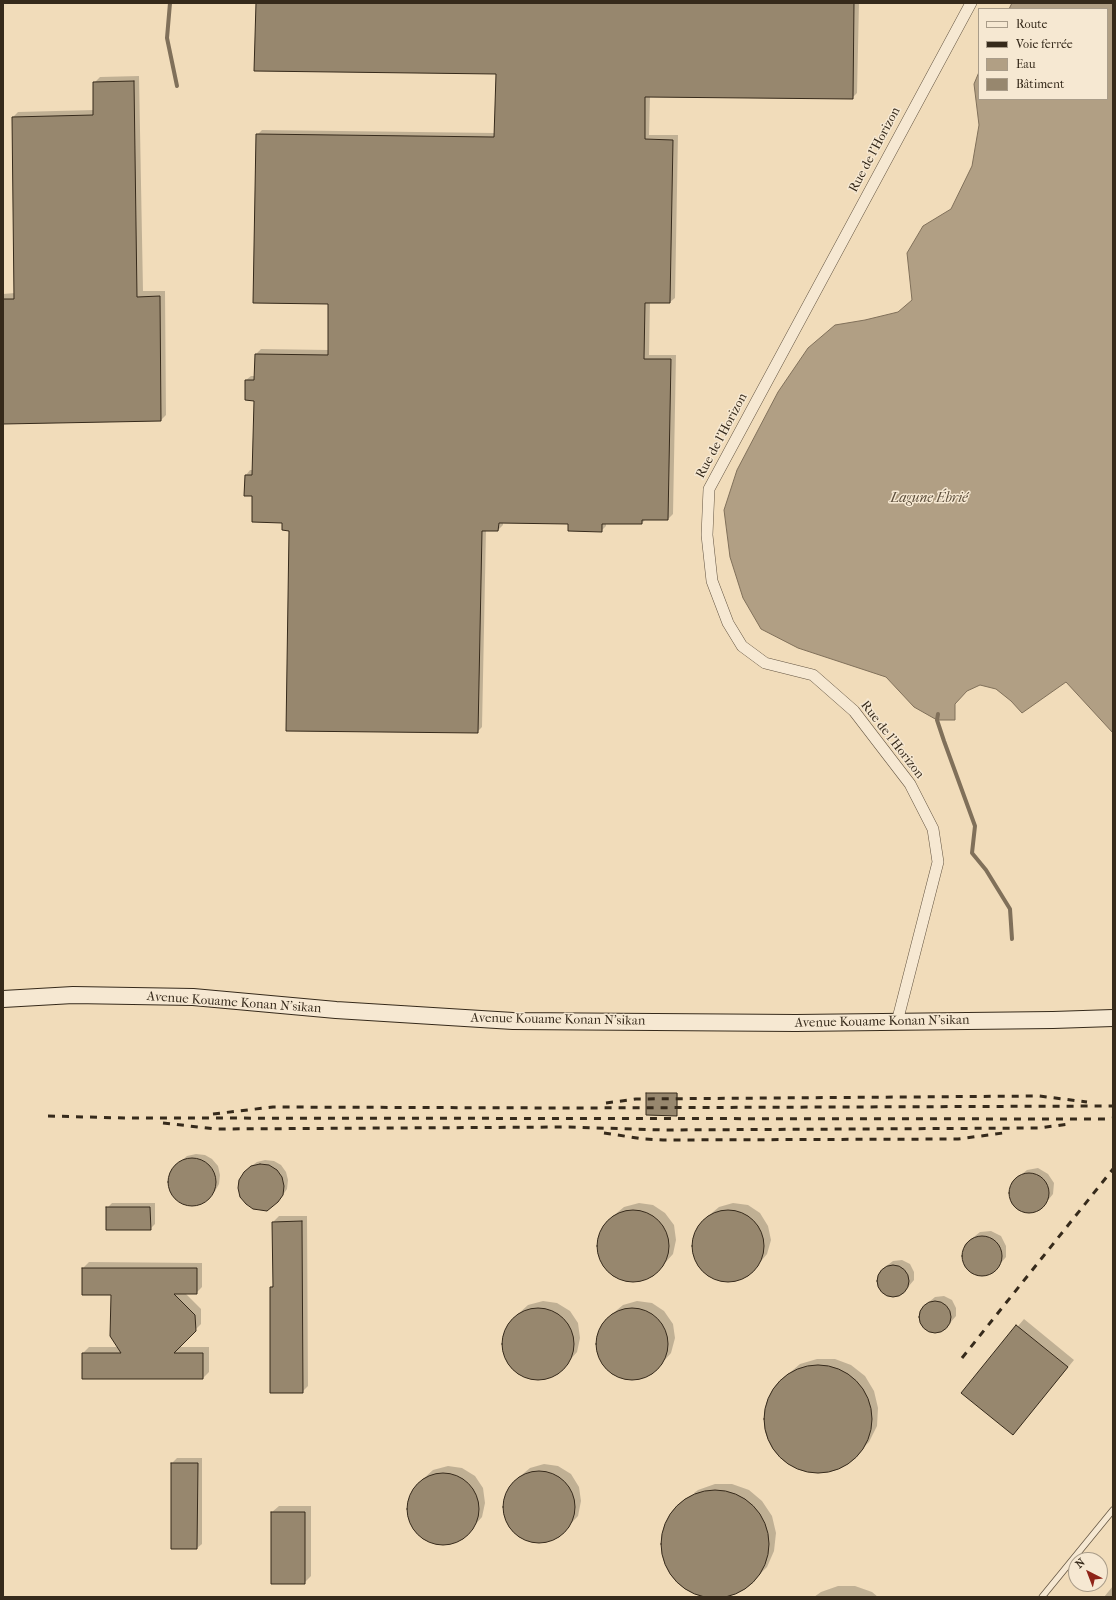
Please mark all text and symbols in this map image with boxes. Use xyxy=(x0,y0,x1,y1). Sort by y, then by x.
legend xyxy=(978,8,1108,100)
text: Route xyxy=(1016,17,1048,31)
text: Voie ferrée xyxy=(1016,37,1073,51)
text: Eau xyxy=(1016,57,1036,71)
text: Bâtiment xyxy=(1016,77,1064,91)
street label: Rue de l'Horizon xyxy=(846,105,904,195)
street label: Rue de l'Horizon xyxy=(693,391,751,481)
water label: Lagune Ébrié xyxy=(890,491,968,507)
street label: Rue de l'Horizon xyxy=(857,698,927,782)
street label: Avenue Kouame Konan N'sikan xyxy=(146,989,322,1017)
street label: Avenue Kouame Konan N'sikan xyxy=(470,1011,646,1029)
street label: Avenue Kouame Konan N'sikan xyxy=(794,1013,970,1031)
north arrow xyxy=(1068,1552,1108,1592)
text: N xyxy=(1073,1556,1088,1571)

